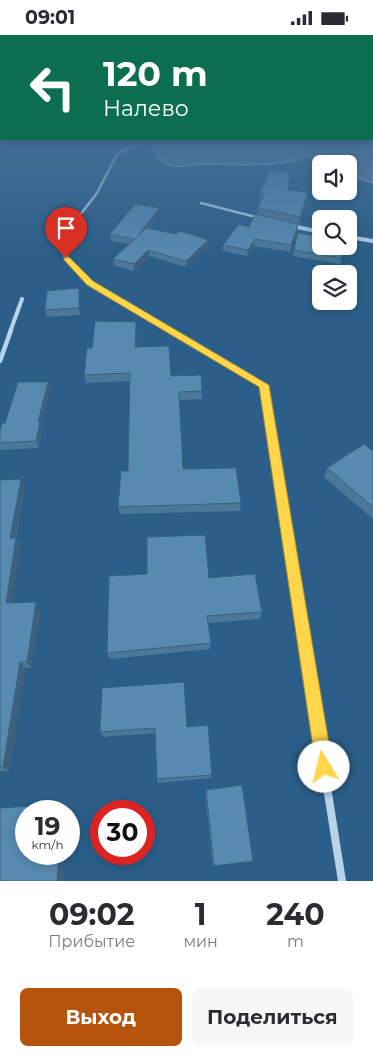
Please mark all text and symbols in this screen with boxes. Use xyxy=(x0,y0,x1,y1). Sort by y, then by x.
text: 09:01 xyxy=(25,6,75,29)
text: 120 m xyxy=(103,52,208,95)
icon: left xyxy=(20,55,85,120)
text: Налево xyxy=(103,95,189,122)
map controls xyxy=(312,155,357,310)
button: sound xyxy=(312,155,357,200)
pin xyxy=(45,207,87,258)
button: search xyxy=(312,210,357,255)
icon: arrive xyxy=(52,214,80,242)
button: layers xyxy=(312,265,357,310)
position arrow xyxy=(297,740,349,792)
speed limit sign: 30 xyxy=(90,800,155,865)
text: 19 xyxy=(35,811,60,841)
text: km/h xyxy=(31,837,64,852)
text: 09:02 xyxy=(49,896,134,933)
text: 1 xyxy=(195,896,207,933)
text: 240 xyxy=(266,896,325,933)
text: Прибытие xyxy=(48,932,135,951)
text: мин xyxy=(183,932,218,951)
text: m xyxy=(287,932,304,951)
button: Выход xyxy=(20,988,182,1046)
button: Поделиться xyxy=(192,988,353,1046)

